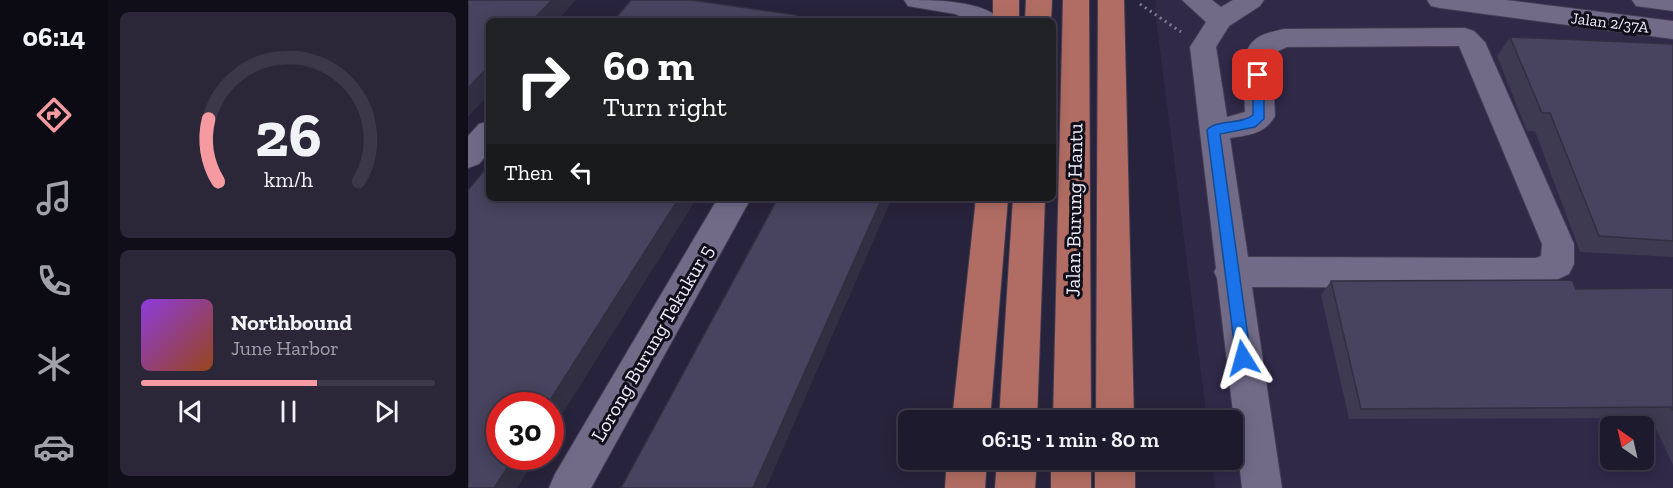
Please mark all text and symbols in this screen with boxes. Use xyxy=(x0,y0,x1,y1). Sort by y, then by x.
street label: Jalan 2/37A xyxy=(1570,8,1650,37)
text: 06:14 xyxy=(22,21,86,53)
text: 60 m xyxy=(603,40,694,91)
icon: right xyxy=(504,42,582,120)
pin xyxy=(1232,49,1283,100)
icon: arrive xyxy=(1241,58,1274,91)
text: Turn right xyxy=(603,91,727,123)
icon: directions xyxy=(33,94,75,136)
text: 26 xyxy=(255,97,321,172)
street label: Jalan Burung Hantu xyxy=(1060,123,1088,297)
icon: left xyxy=(565,156,598,189)
text: Then xyxy=(504,159,553,186)
text: km/h xyxy=(264,167,312,192)
icon: music xyxy=(33,177,75,219)
street label: Lorong Burung Tekukur 5 xyxy=(586,240,718,446)
icon: phone xyxy=(33,260,75,302)
text: Northbound xyxy=(231,309,352,336)
position arrow xyxy=(1211,326,1275,390)
text: June Harbor xyxy=(231,336,339,360)
icon: climate xyxy=(33,343,75,385)
speed limit sign: 30 xyxy=(486,392,564,470)
icon: previous xyxy=(174,395,207,428)
icon: pause xyxy=(272,395,305,428)
icon: next xyxy=(370,395,403,428)
north arrow xyxy=(1600,416,1654,470)
map controls xyxy=(1600,416,1654,470)
icon: car xyxy=(33,426,75,468)
text: 06:15 · 1 min · 80 m xyxy=(982,426,1159,453)

